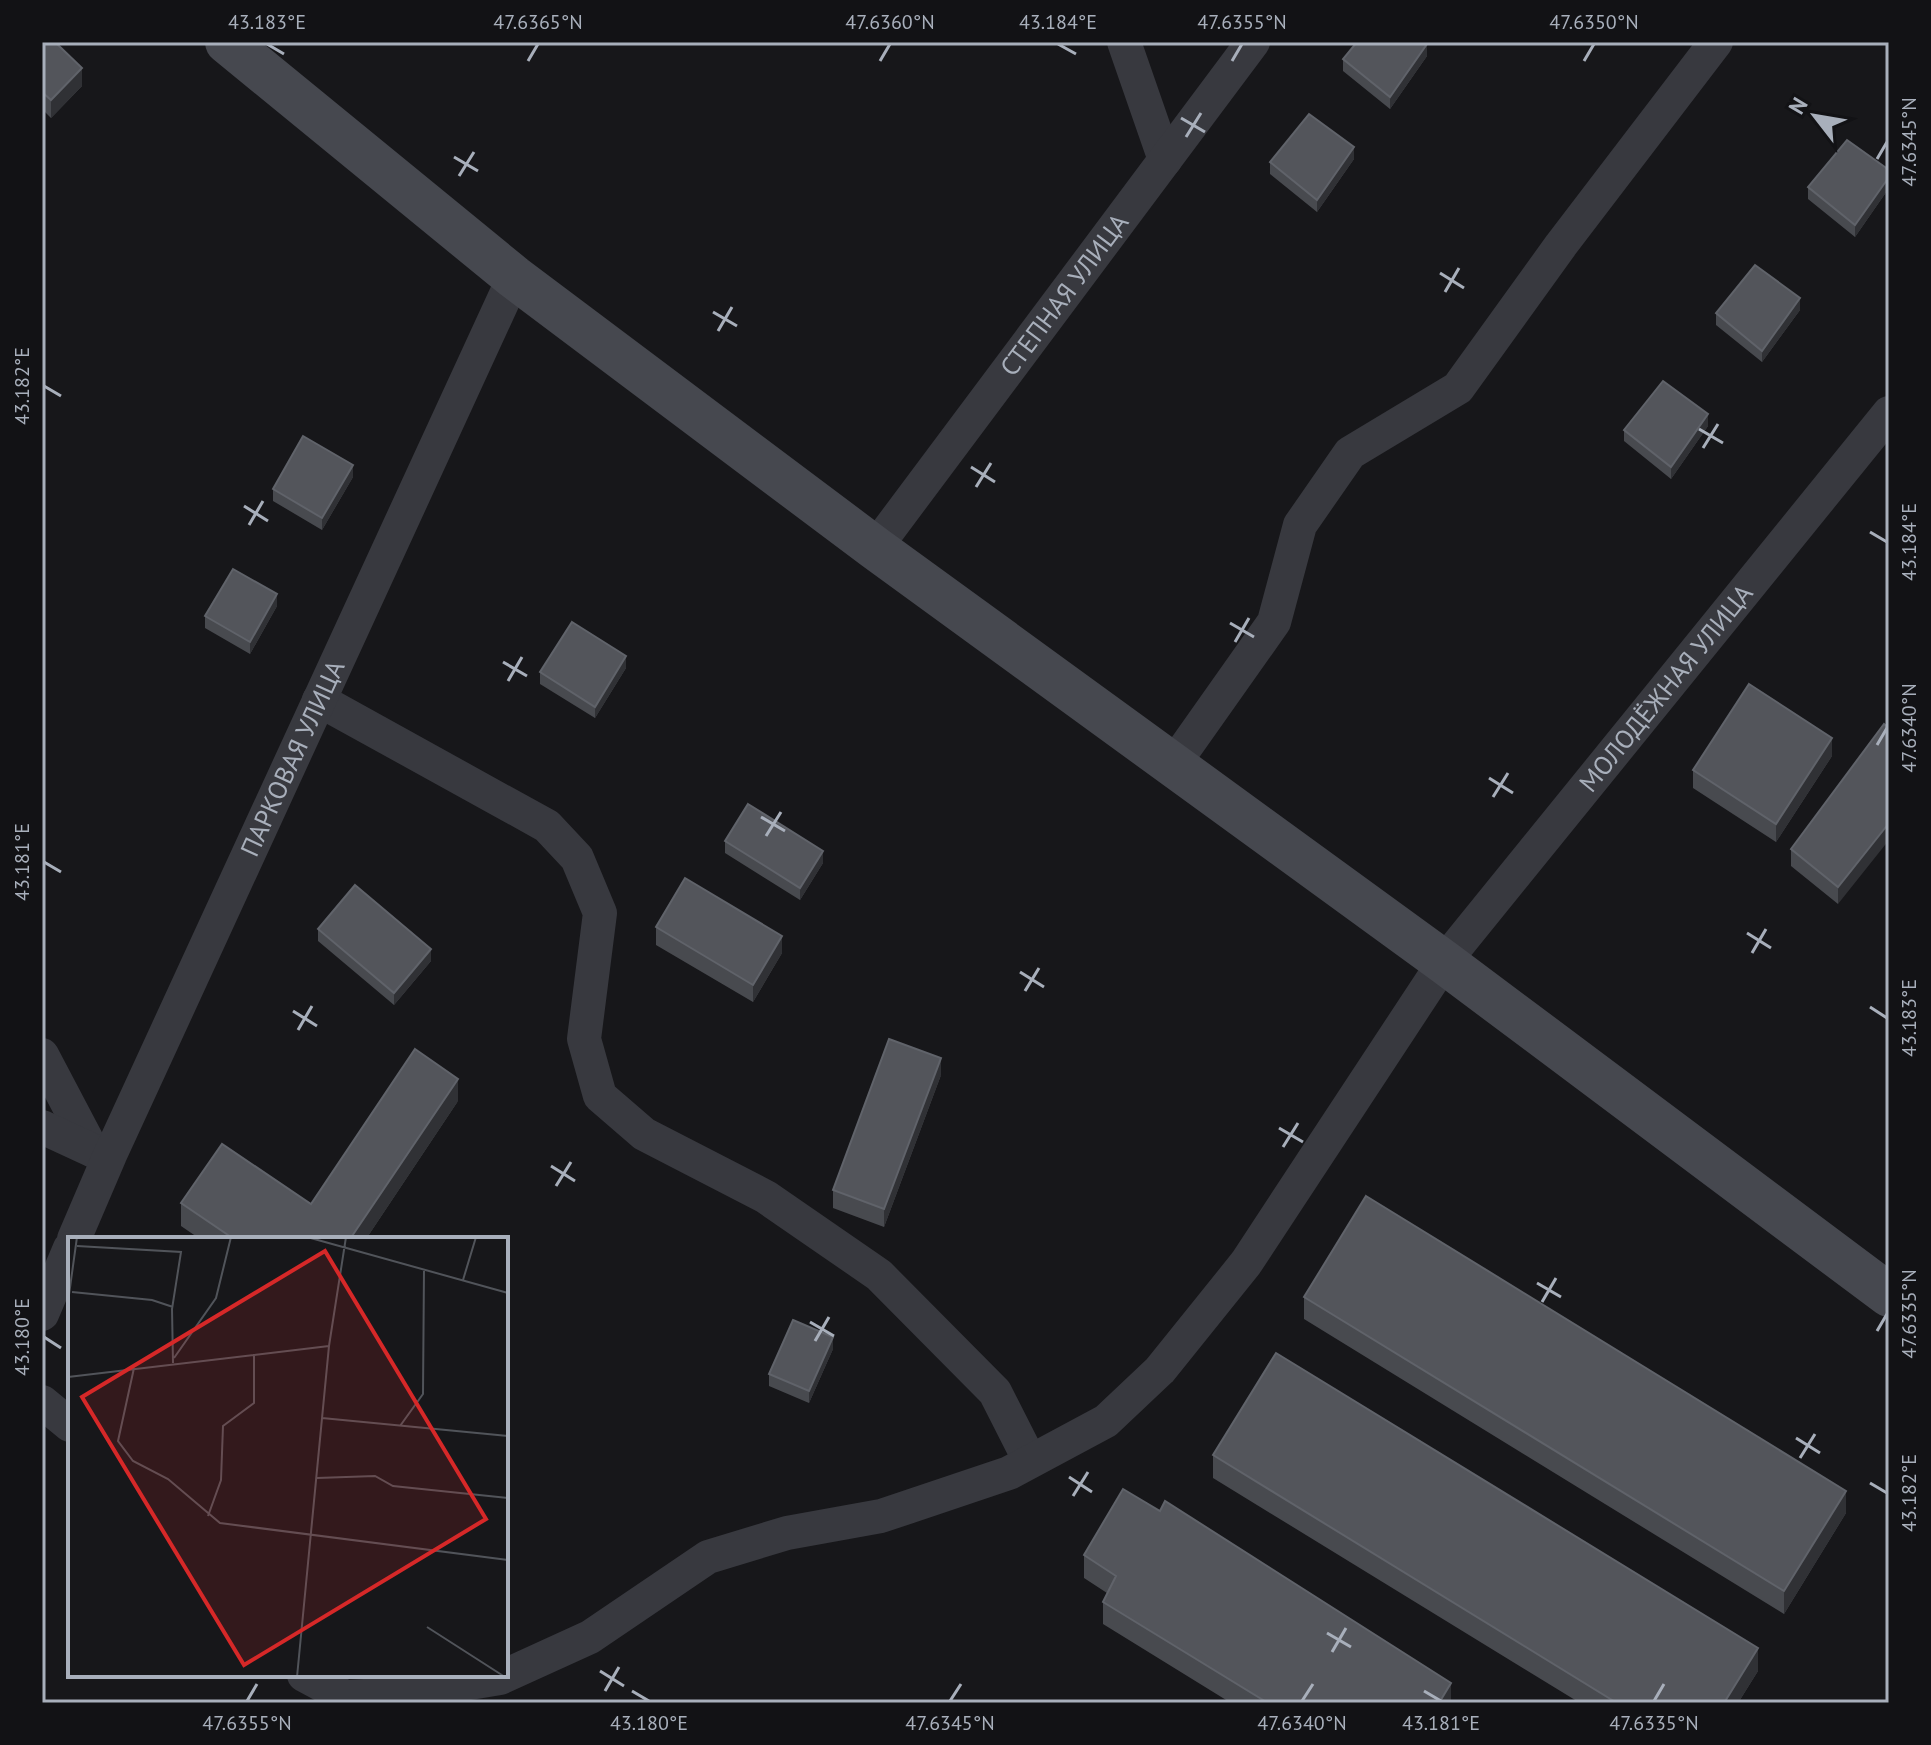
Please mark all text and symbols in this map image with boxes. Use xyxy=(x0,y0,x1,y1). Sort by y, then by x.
text: 43.183°E xyxy=(228,9,306,35)
text: 47.6365°N xyxy=(493,9,583,35)
text: 47.6360°N xyxy=(845,9,935,35)
text: 43.184°E xyxy=(1019,9,1097,35)
text: 47.6355°N xyxy=(1197,9,1287,35)
text: 47.6350°N xyxy=(1549,9,1639,35)
north arrow xyxy=(1775,76,1855,156)
text: N xyxy=(1782,92,1814,119)
text: 47.6345°N xyxy=(1896,97,1922,187)
street label: СТЕПНАЯ УЛИЦА xyxy=(992,207,1135,382)
text: 43.182°E xyxy=(9,347,35,425)
text: 43.184°E xyxy=(1896,503,1922,581)
street label: МОЛОДЁЖНАЯ УЛИЦА xyxy=(1572,577,1760,798)
street label: ПАРКОВАЯ УЛИЦА xyxy=(233,655,351,861)
text: 47.6340°N xyxy=(1896,683,1922,773)
text: 43.181°E xyxy=(9,823,35,901)
text: 43.183°E xyxy=(1896,979,1922,1057)
inset map xyxy=(68,1237,508,1677)
text: 47.6335°N xyxy=(1896,1269,1922,1359)
text: 43.180°E xyxy=(9,1298,35,1376)
text: 43.182°E xyxy=(1896,1454,1922,1532)
text: 47.6355°N xyxy=(202,1710,292,1736)
text: 43.180°E xyxy=(610,1710,688,1736)
text: 47.6345°N xyxy=(905,1710,995,1736)
text: 47.6340°N xyxy=(1257,1710,1347,1736)
text: 43.181°E xyxy=(1402,1710,1480,1736)
text: 47.6335°N xyxy=(1609,1710,1699,1736)

